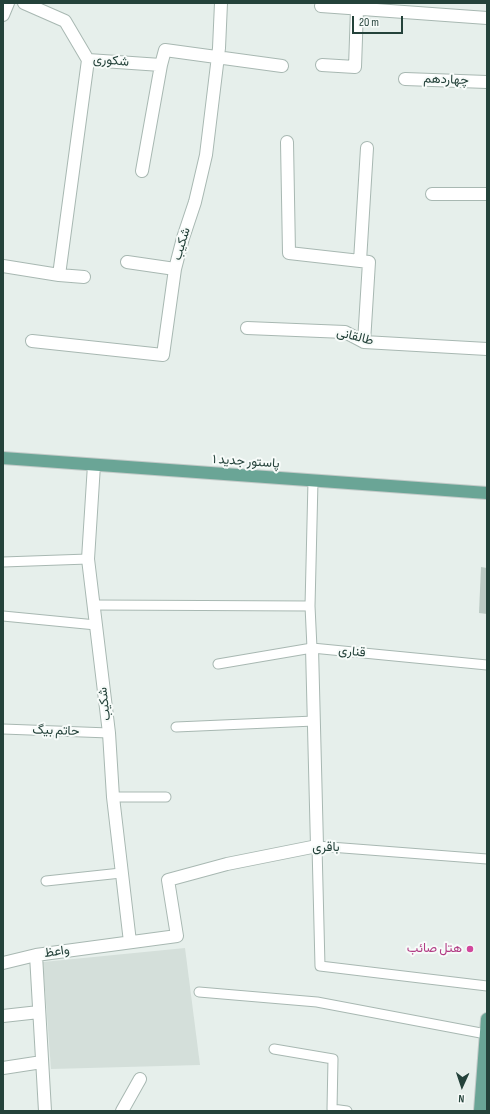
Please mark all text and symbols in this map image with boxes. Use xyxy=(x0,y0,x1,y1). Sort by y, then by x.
scale bar xyxy=(354,8,405,34)
text: 20 m xyxy=(359,15,379,30)
street label: شکوری xyxy=(92,52,130,70)
street label: چهاردهم xyxy=(423,71,469,89)
street label: شکیب xyxy=(170,226,194,262)
street label: طالقانی xyxy=(335,325,375,349)
street label: پاستور جدید ۱ xyxy=(212,452,280,472)
street label: قناری xyxy=(338,643,366,661)
street label: شکیب xyxy=(95,686,115,722)
street label: حاتم بیگ xyxy=(32,722,80,740)
street label: باقری xyxy=(312,840,340,856)
place label: هتل صائب xyxy=(407,941,462,957)
street label: واعظ xyxy=(43,943,71,961)
marker: هتل صائب xyxy=(465,944,475,954)
north arrow xyxy=(442,1066,482,1106)
text: N xyxy=(458,1092,465,1105)

